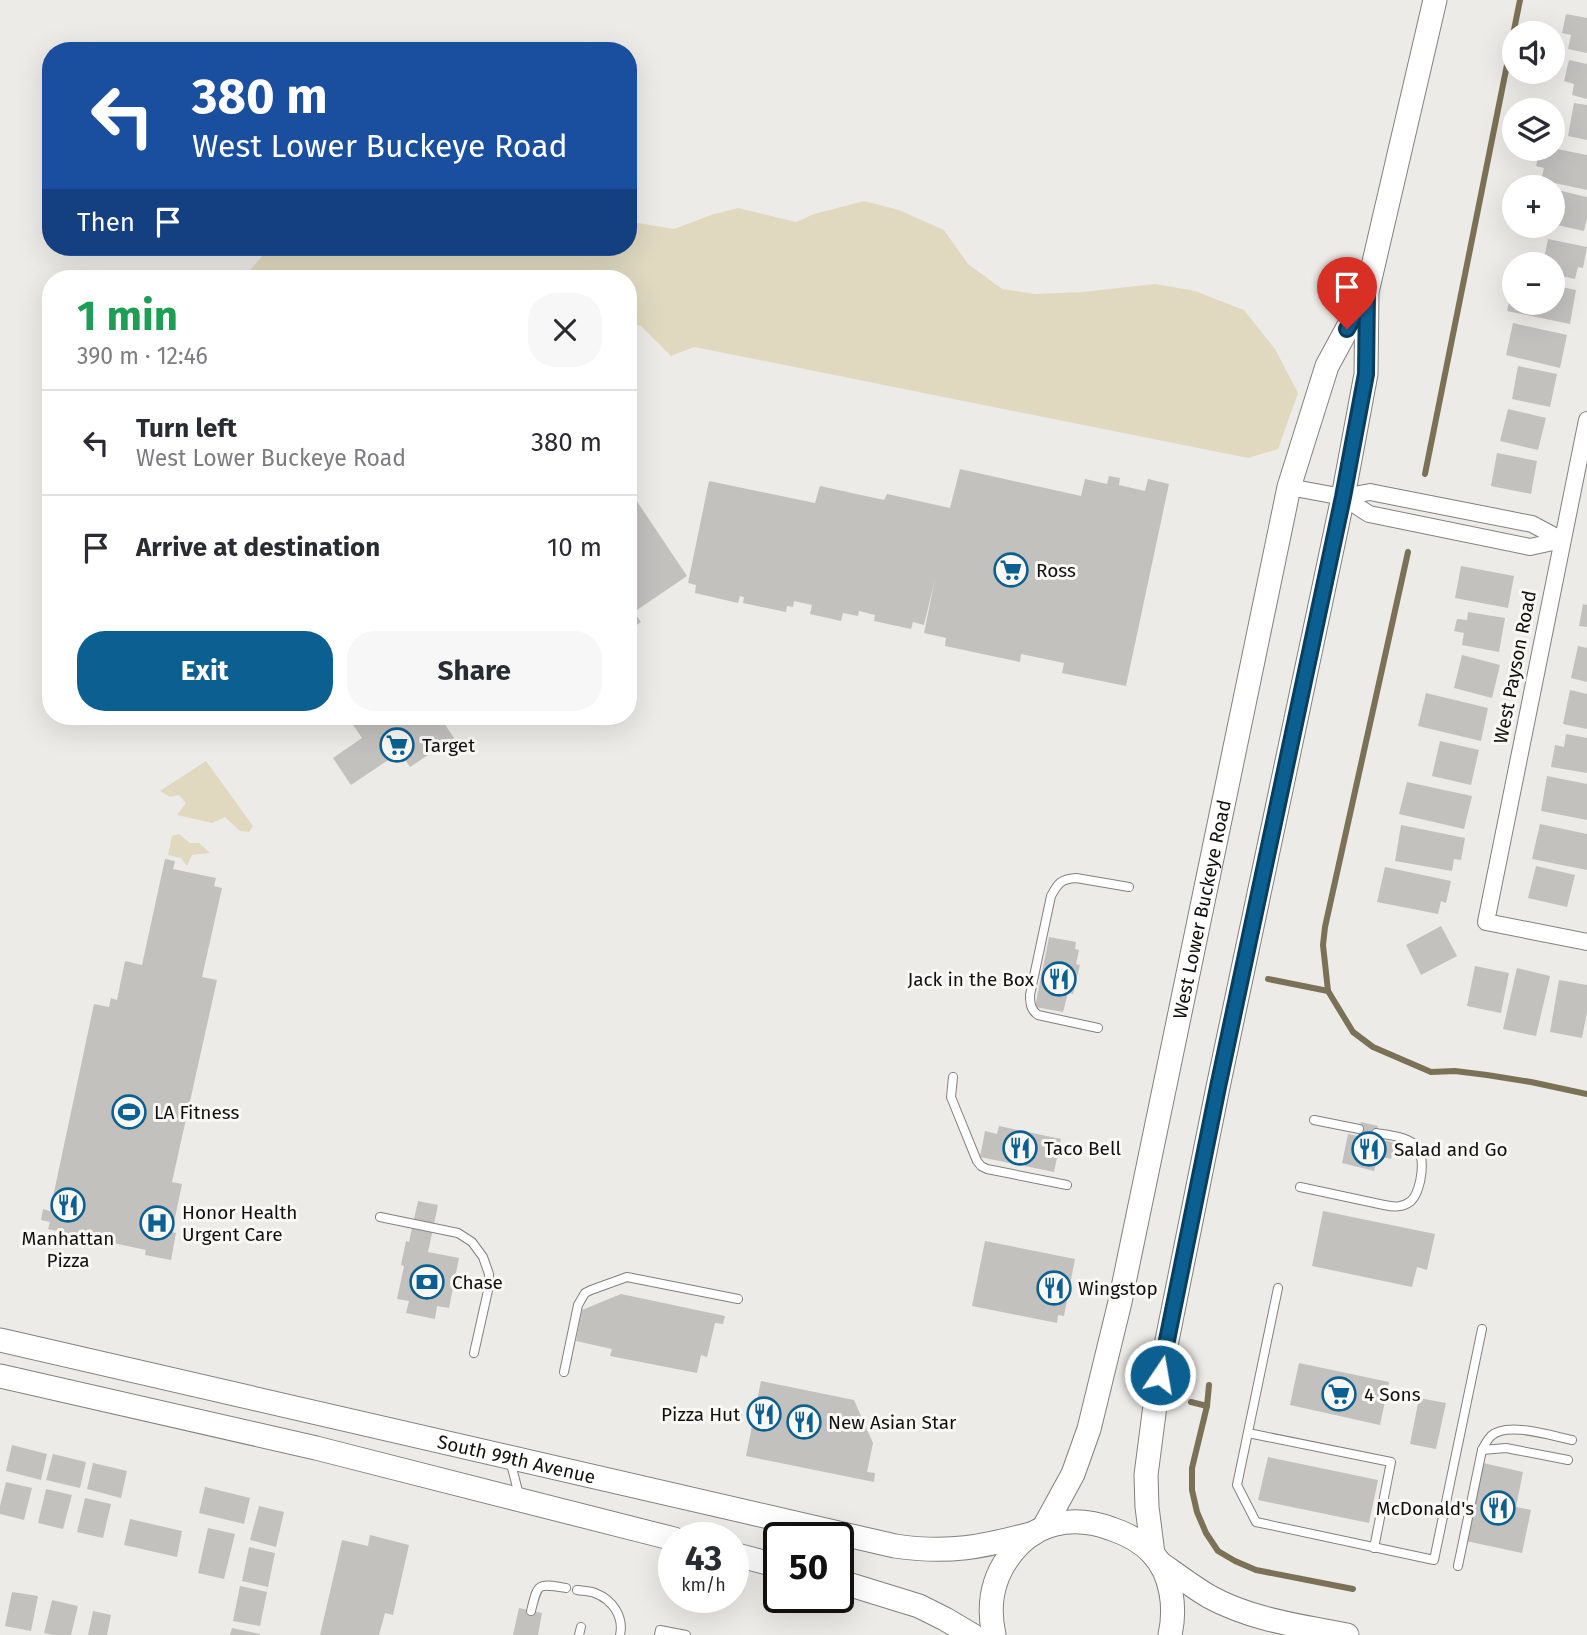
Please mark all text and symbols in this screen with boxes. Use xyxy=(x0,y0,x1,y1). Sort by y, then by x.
map controls xyxy=(1502,21,1565,315)
button: sound xyxy=(1502,21,1565,84)
text: 380 m xyxy=(192,67,328,126)
icon: left xyxy=(77,70,168,161)
button: layers xyxy=(1502,98,1565,161)
text: West Lower Buckeye Road xyxy=(192,127,568,165)
button: + xyxy=(1502,175,1565,238)
icon: arrive xyxy=(149,203,187,241)
text: Then xyxy=(77,207,135,238)
button: − xyxy=(1502,252,1565,315)
pin xyxy=(1317,257,1377,329)
icon: arrive xyxy=(1328,268,1366,306)
text: 1 min xyxy=(77,291,178,341)
button: close xyxy=(528,293,602,367)
text: 390 m · 12:46 xyxy=(77,342,208,370)
text: Turn left xyxy=(136,413,237,444)
icon: left xyxy=(77,424,115,462)
text: 380 m xyxy=(531,427,602,458)
text: West Lower Buckeye Road xyxy=(136,444,406,472)
icon: arrive xyxy=(77,529,115,567)
text: Arrive at destination xyxy=(136,532,380,563)
text: 10 m xyxy=(547,532,602,563)
supermarket icon: Ross xyxy=(992,551,1030,589)
place label: Ross xyxy=(1036,559,1076,582)
street label: West Payson Road xyxy=(1489,588,1541,746)
button: Exit xyxy=(77,631,333,711)
button: Share xyxy=(347,631,602,711)
supermarket icon: Target xyxy=(378,726,416,764)
place label: Target xyxy=(422,734,475,757)
street label: West Lower Buckeye Road xyxy=(1168,798,1235,1021)
restaurant icon: Jack in the Box xyxy=(1040,960,1078,998)
place label: Jack in the Box xyxy=(907,968,1035,991)
sports icon: LA Fitness xyxy=(110,1093,148,1131)
place label: LA Fitness xyxy=(154,1101,239,1124)
restaurant icon: Taco Bell xyxy=(1001,1129,1039,1167)
restaurant icon: Salad and Go xyxy=(1350,1130,1388,1168)
place label: Taco Bell xyxy=(1044,1137,1122,1160)
place label: Salad and Go xyxy=(1394,1138,1508,1161)
restaurant icon: Manhattan Pizza xyxy=(49,1186,87,1224)
place label: Honor Health Urgent Care xyxy=(182,1201,297,1246)
hospital icon: Honor Health Urgent Care xyxy=(138,1204,176,1242)
place label: Manhattan Pizza xyxy=(22,1227,114,1272)
bank icon: Chase xyxy=(408,1263,446,1301)
restaurant icon: Wingstop xyxy=(1035,1269,1073,1307)
place label: Chase xyxy=(452,1271,503,1294)
place label: Wingstop xyxy=(1078,1277,1158,1300)
position arrow xyxy=(1123,1338,1197,1412)
supermarket icon: 4 Sons xyxy=(1320,1375,1358,1413)
place label: 4 Sons xyxy=(1364,1383,1421,1406)
restaurant icon: Pizza Hut xyxy=(745,1395,783,1433)
place label: Pizza Hut xyxy=(661,1403,740,1426)
restaurant icon: New Asian Star xyxy=(785,1403,823,1441)
place label: New Asian Star xyxy=(828,1411,957,1434)
street label: South 99th Avenue xyxy=(435,1430,598,1488)
restaurant icon: McDonald's xyxy=(1479,1489,1517,1527)
place label: McDonald's xyxy=(1376,1497,1474,1520)
speed limit sign: 50 xyxy=(763,1522,854,1613)
text: 43 xyxy=(685,1537,722,1579)
text: km/h xyxy=(681,1574,726,1596)

